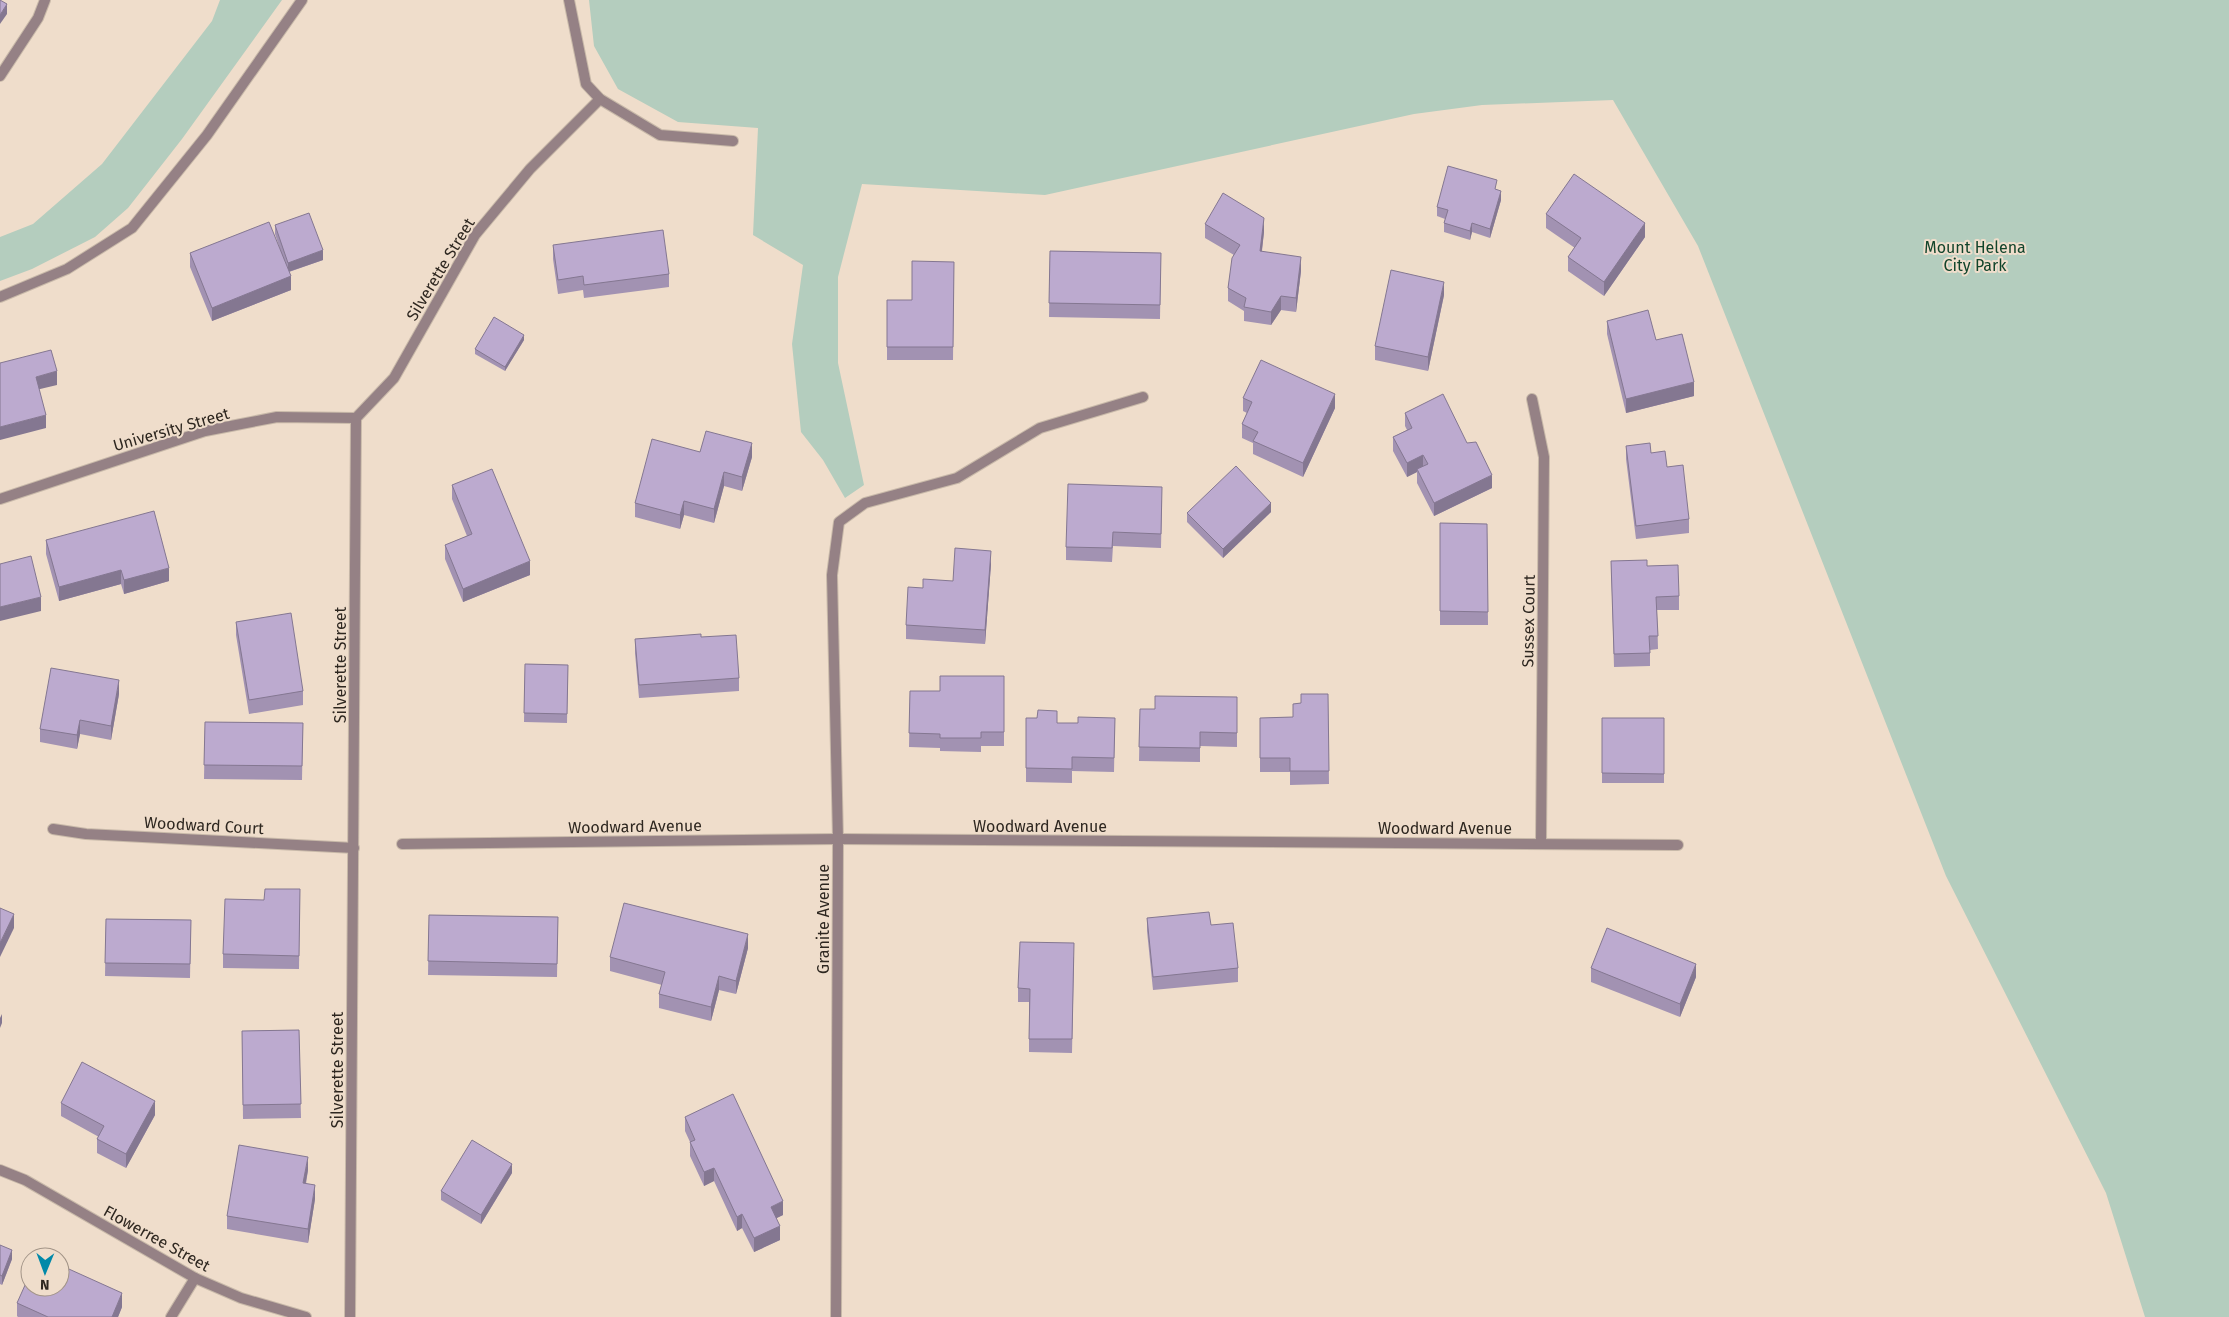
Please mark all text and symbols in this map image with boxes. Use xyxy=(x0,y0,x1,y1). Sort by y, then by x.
street label: Silverette Street xyxy=(402,214,479,324)
park label: Mount Helena City Park xyxy=(1924,238,2026,275)
street label: University Street xyxy=(111,404,232,455)
street label: Sussex Court xyxy=(1518,574,1539,667)
street label: Silverette Street xyxy=(331,607,350,723)
street label: Woodward Court xyxy=(144,813,265,838)
street label: Woodward Avenue xyxy=(568,816,702,837)
street label: Woodward Avenue xyxy=(973,817,1107,836)
street label: Woodward Avenue xyxy=(1378,819,1512,838)
street label: Granite Avenue xyxy=(814,864,833,974)
street label: Silverette Street xyxy=(328,1012,347,1128)
street label: Flowerree Street xyxy=(100,1201,214,1276)
north arrow xyxy=(20,1247,70,1297)
text: N xyxy=(40,1276,50,1293)

